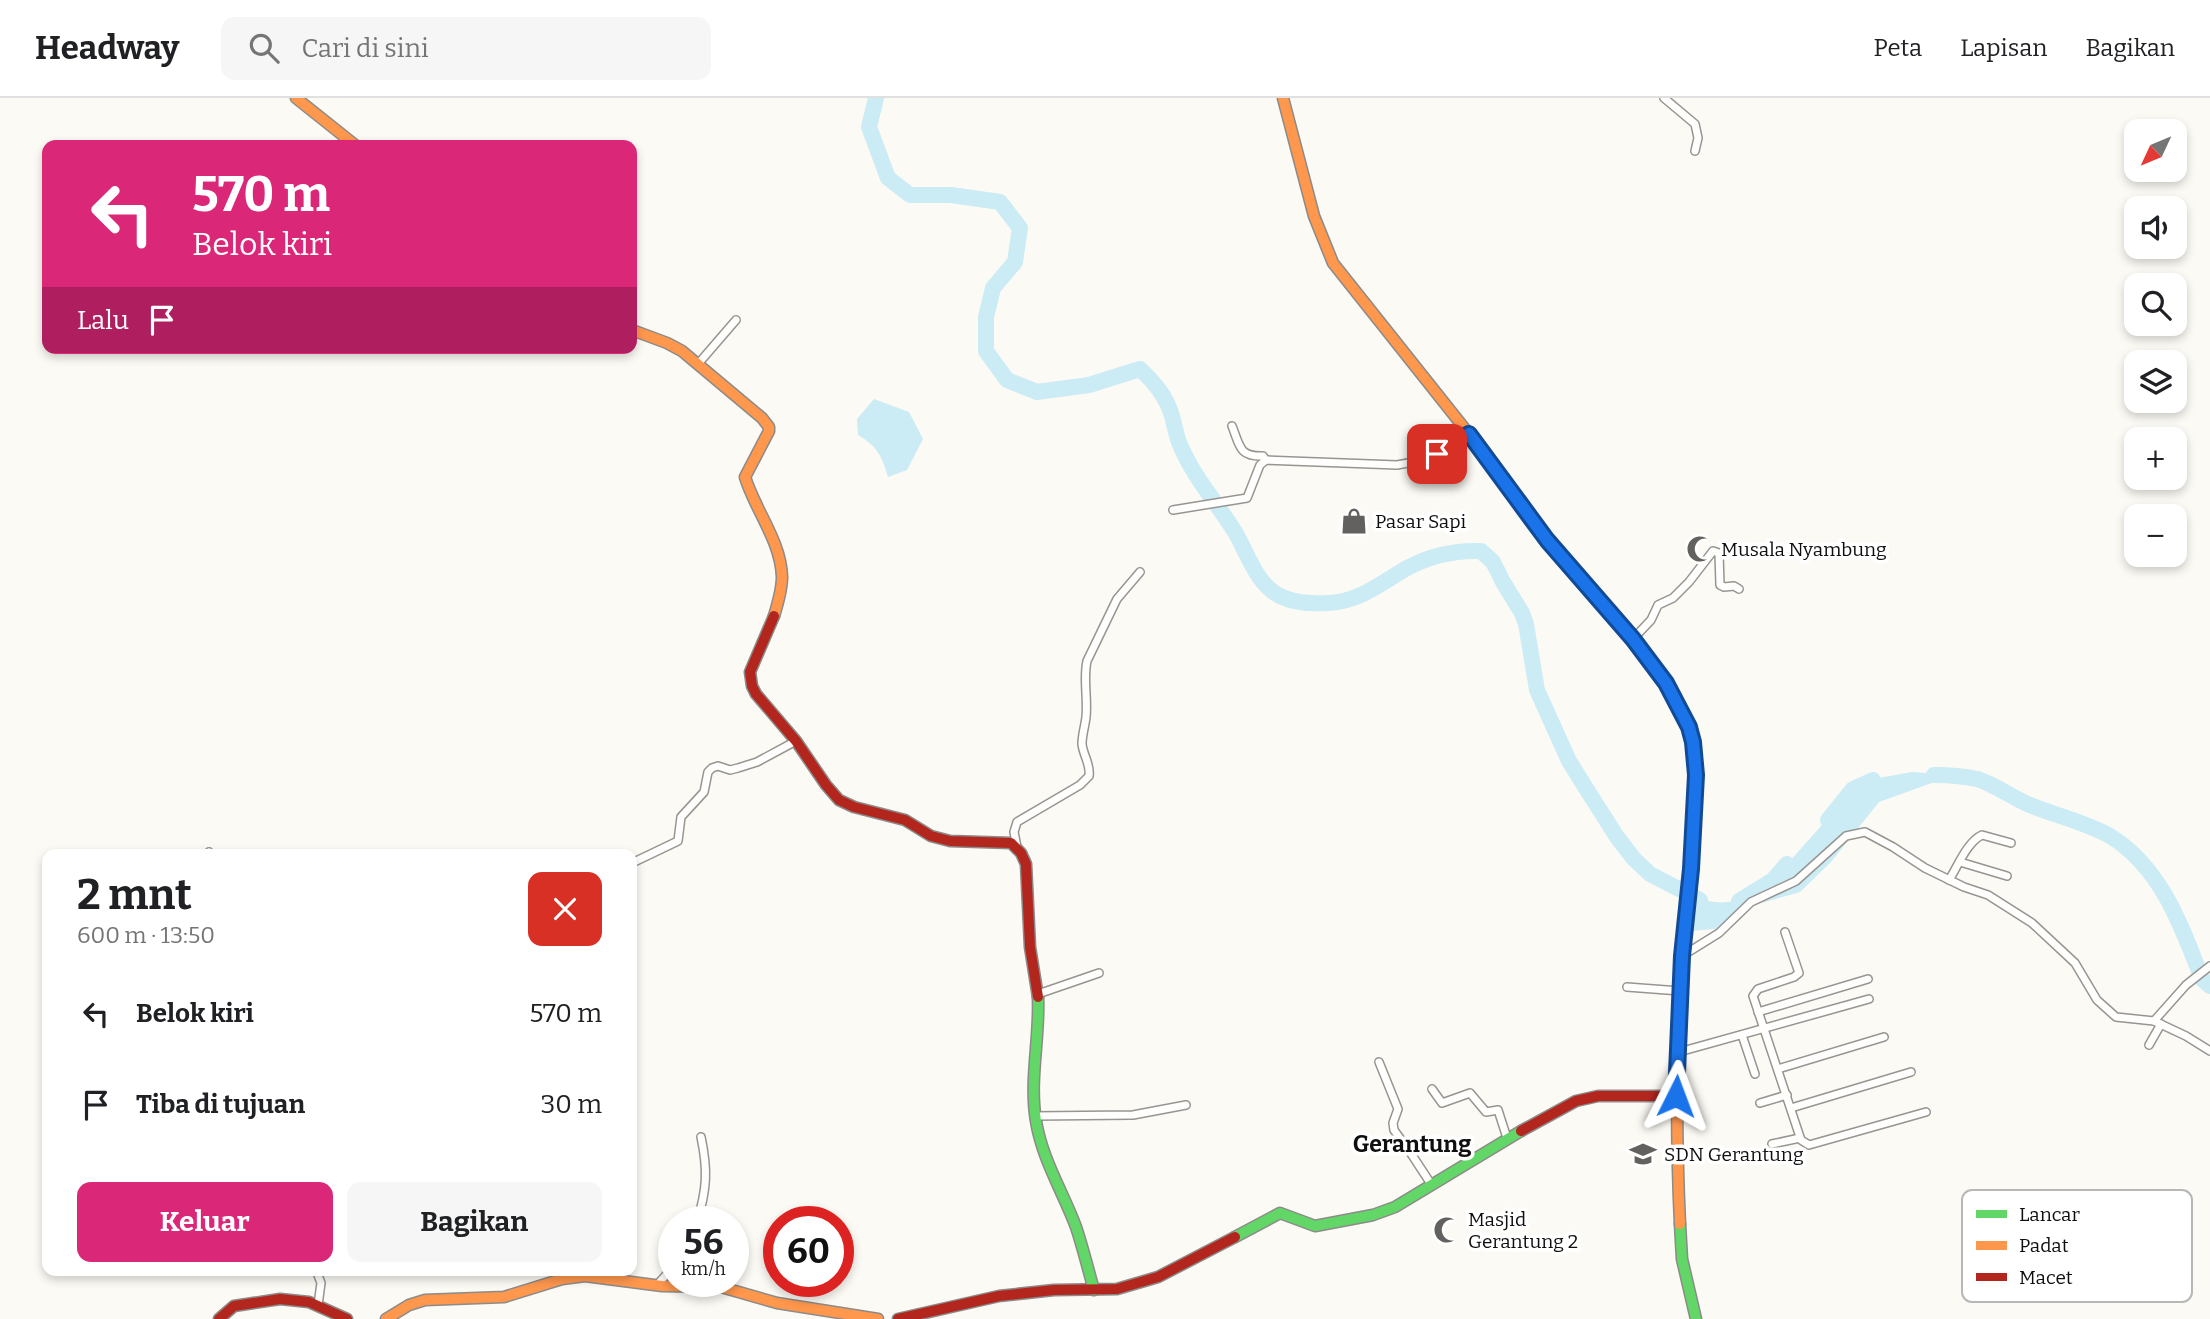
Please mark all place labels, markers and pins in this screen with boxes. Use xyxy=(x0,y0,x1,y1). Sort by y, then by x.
pin xyxy=(1407,424,1467,484)
shop icon: Pasar Sapi xyxy=(1339,506,1369,536)
place label: Pasar Sapi xyxy=(1375,510,1467,533)
mosque icon: Musala Nyambung xyxy=(1685,534,1715,564)
place label: Musala Nyambung xyxy=(1721,538,1887,561)
school or university icon: SDN Gerantung xyxy=(1628,1139,1658,1169)
place label: SDN Gerantung xyxy=(1664,1143,1804,1166)
place label: Masjid Gerantung 2 xyxy=(1468,1208,1578,1253)
mosque icon: Masjid Gerantung 2 xyxy=(1432,1215,1462,1245)

